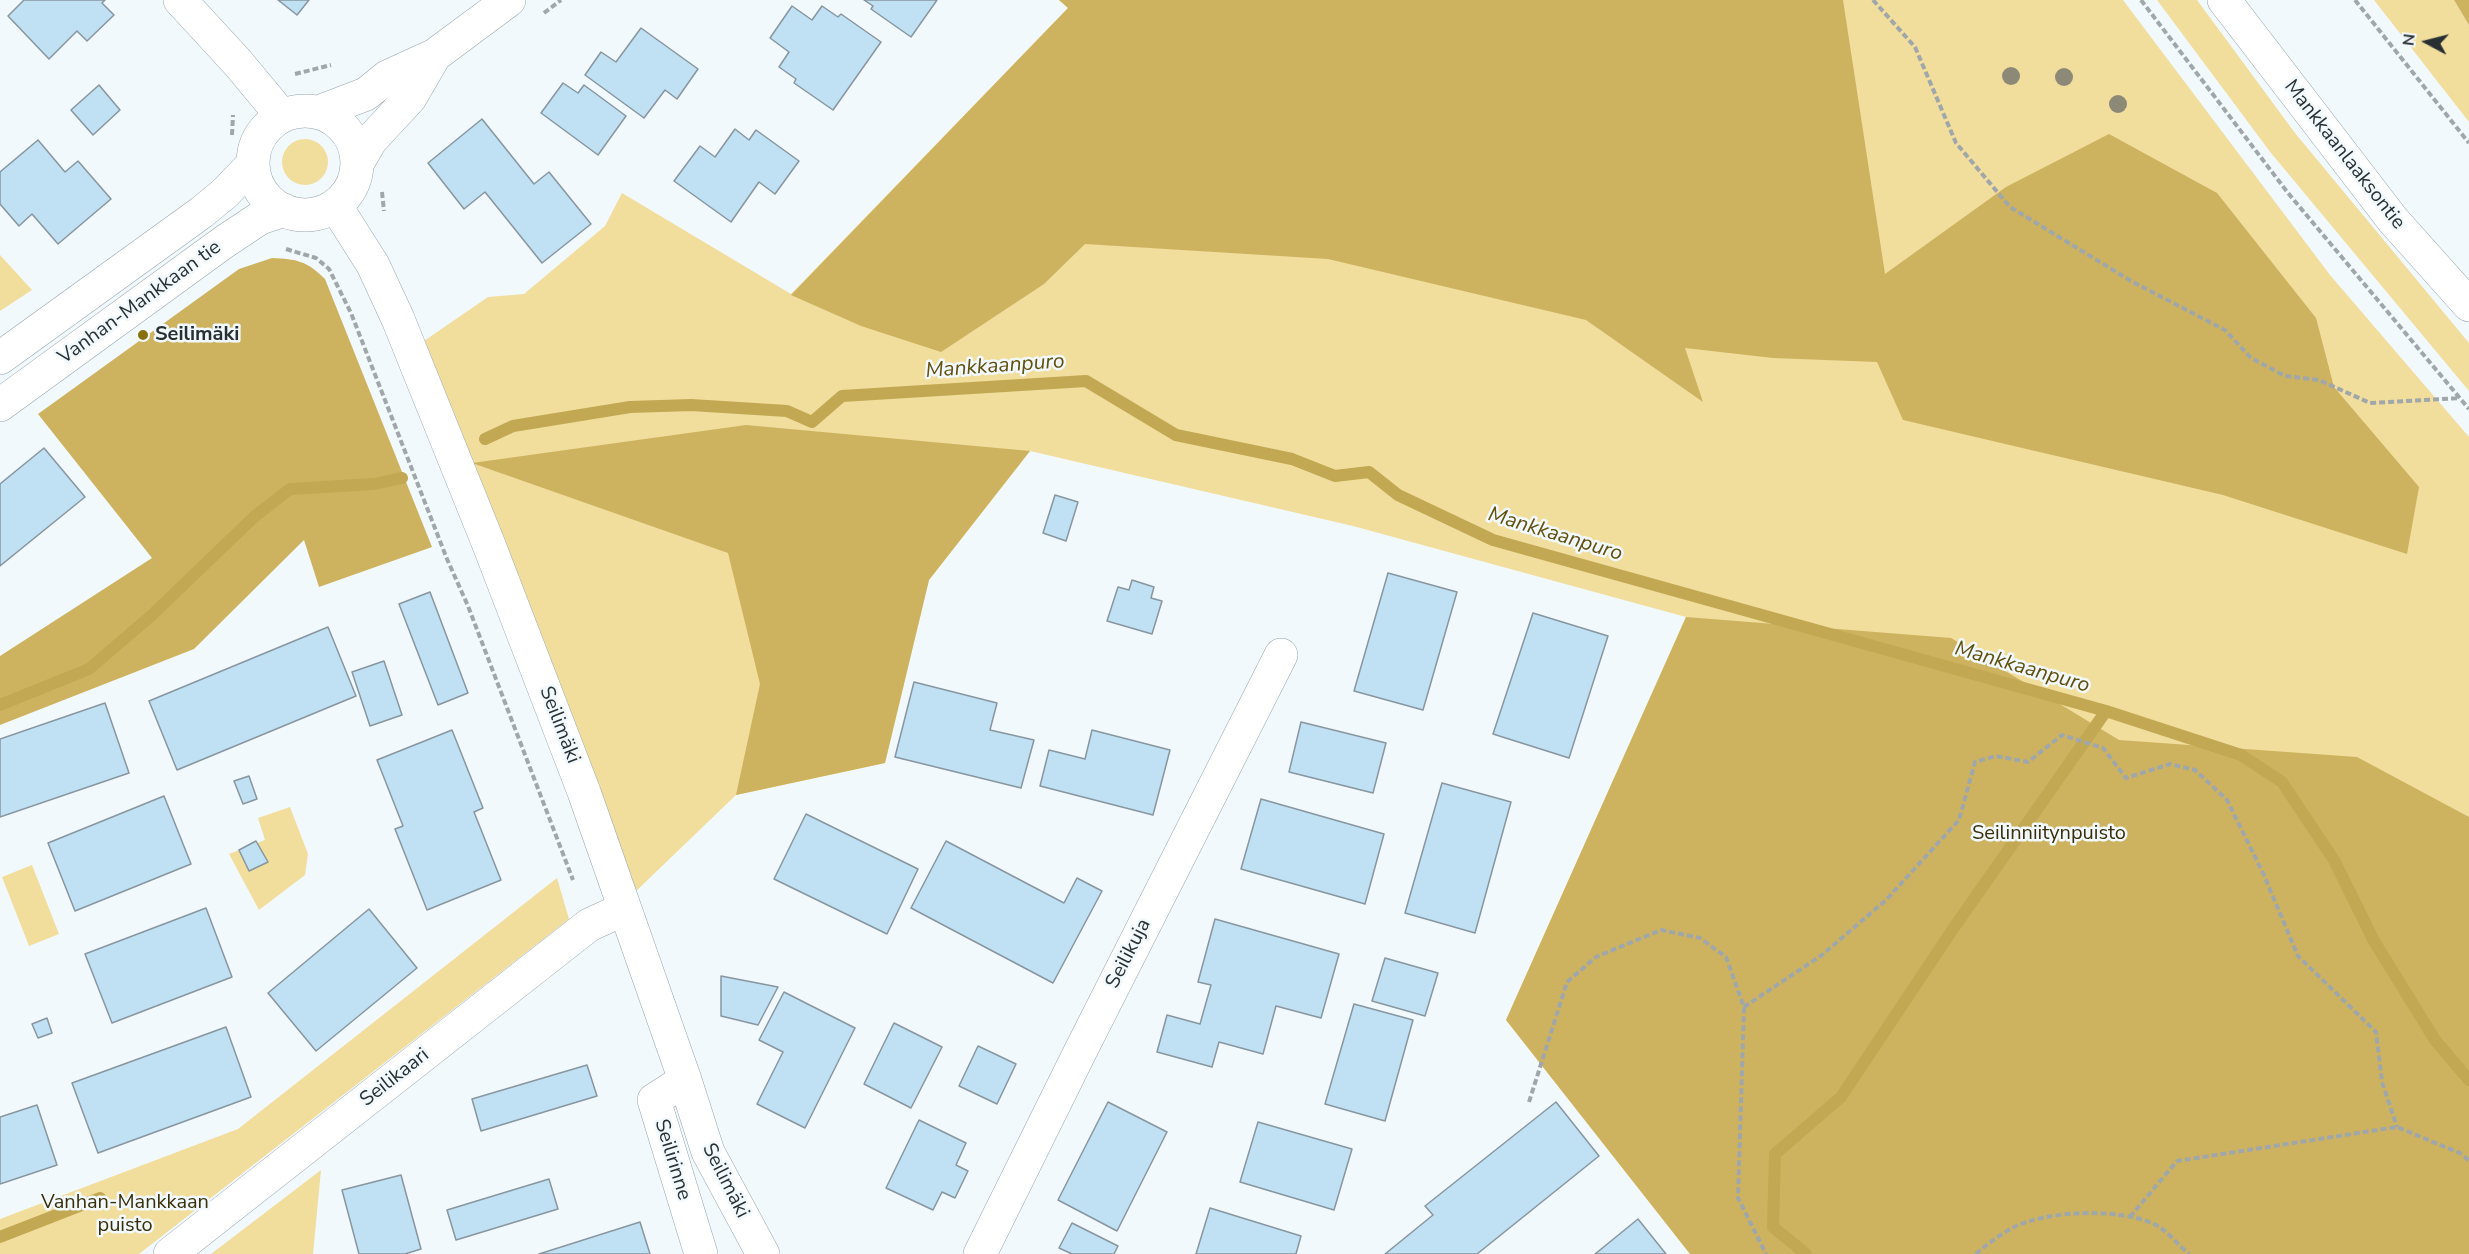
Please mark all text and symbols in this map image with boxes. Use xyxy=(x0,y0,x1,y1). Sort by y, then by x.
north arrow xyxy=(2397,12,2457,72)
text: N xyxy=(2397,33,2421,47)
street label: Mankkaanlaaksontie xyxy=(2278,76,2410,234)
street label: Vanhan-Mankkaan tie xyxy=(54,236,226,370)
place label: Seilimäki xyxy=(155,323,239,347)
marker: Seilimäki xyxy=(136,328,150,342)
water label: Mankkaanpuro xyxy=(925,350,1065,384)
water label: Mankkaanpuro xyxy=(1485,503,1625,567)
water label: Mankkaanpuro xyxy=(1952,637,2092,699)
street label: Seilimäki xyxy=(533,683,585,767)
park label: Seilinniitynpuisto xyxy=(1972,822,2126,846)
street label: Seilikuja xyxy=(1101,915,1157,993)
street label: Seilikaari xyxy=(356,1044,434,1112)
street label: Seilirinne xyxy=(648,1117,696,1203)
street label: Seilimäki xyxy=(696,1140,754,1222)
park label: Vanhan-Mankkaan puisto xyxy=(41,1191,209,1238)

